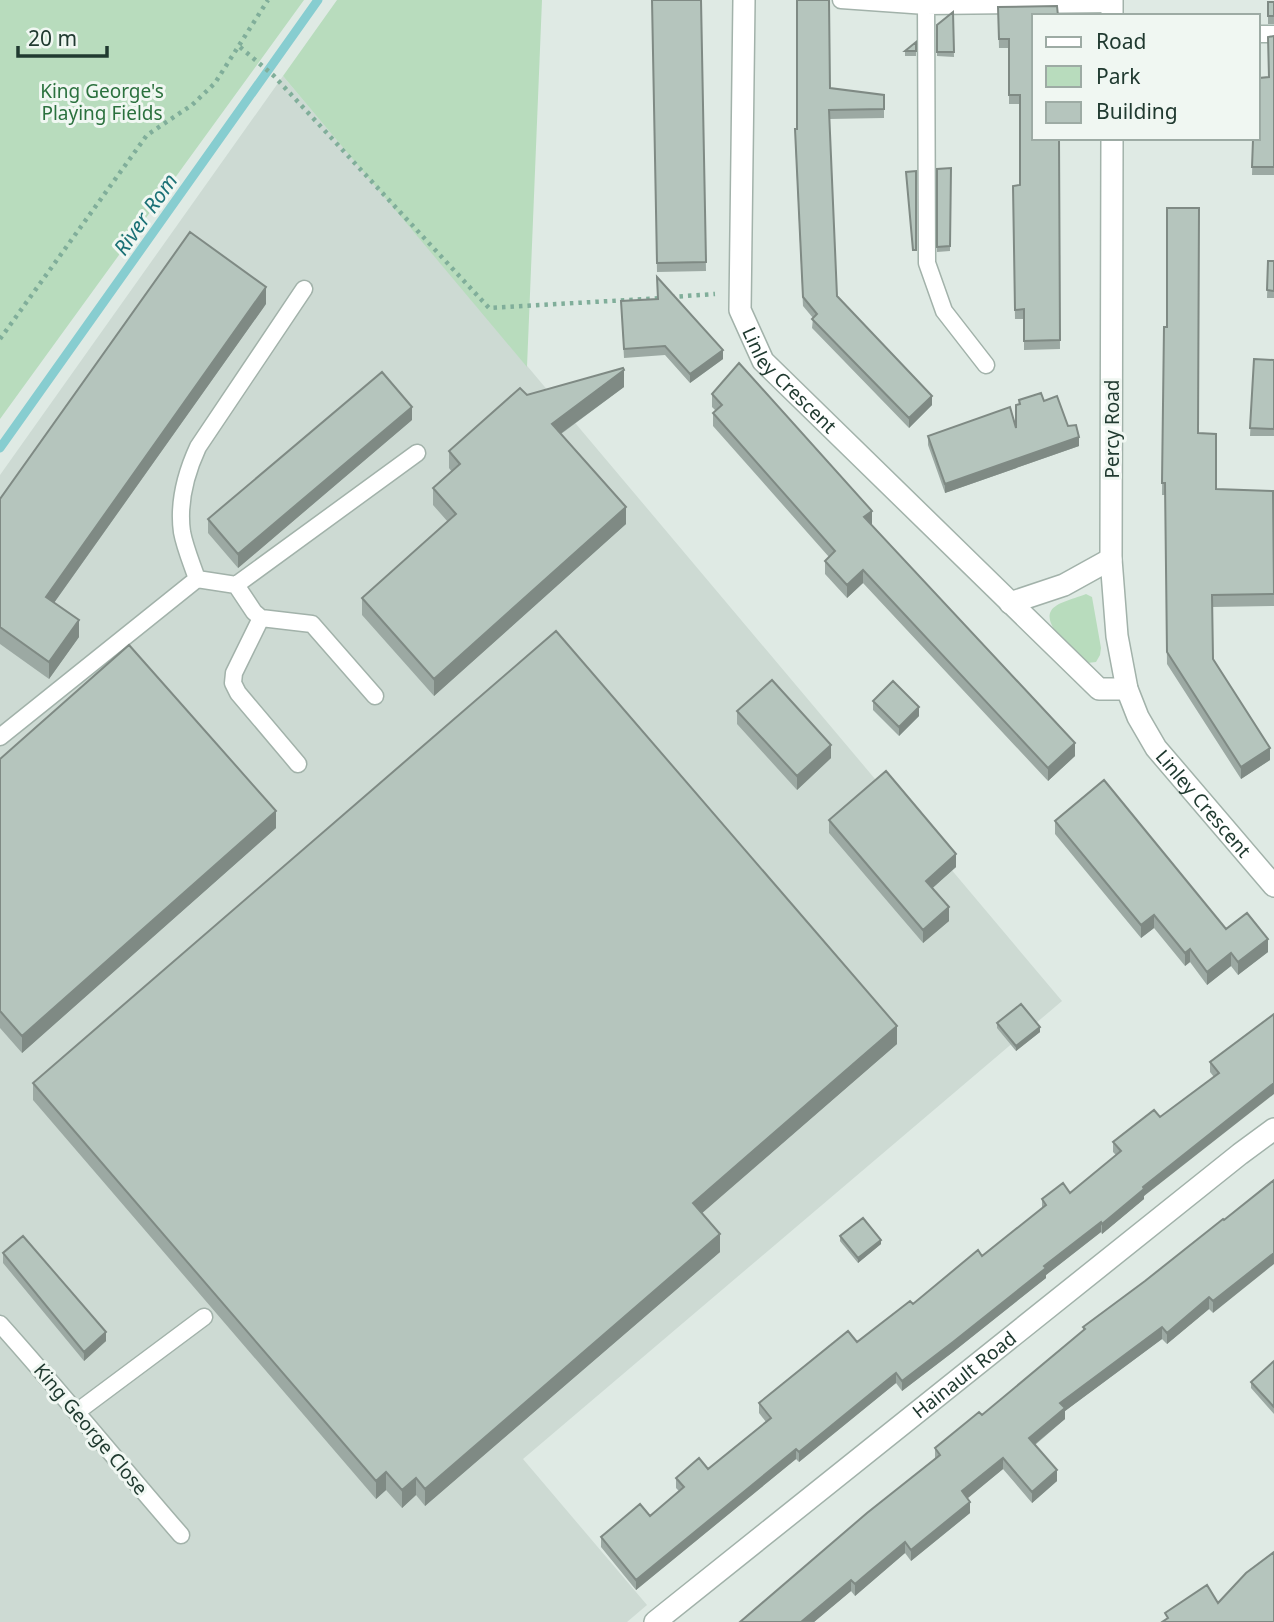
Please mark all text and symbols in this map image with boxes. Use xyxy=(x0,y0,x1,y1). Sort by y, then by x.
scale bar xyxy=(18,14,107,58)
legend xyxy=(1032,14,1260,140)
text: 20 m xyxy=(28,24,77,52)
text: Road xyxy=(1096,27,1146,55)
text: Park xyxy=(1096,62,1141,90)
park label: King George's Playing Fields xyxy=(40,78,164,126)
text: Building xyxy=(1096,97,1178,125)
water label: River Rom xyxy=(107,168,183,260)
street label: Linley Crescent xyxy=(736,323,842,439)
street label: Percy Road xyxy=(1099,379,1125,479)
street label: Linley Crescent xyxy=(1150,744,1257,863)
street label: Hainault Road xyxy=(907,1325,1022,1424)
street label: King George Close xyxy=(28,1358,154,1500)

